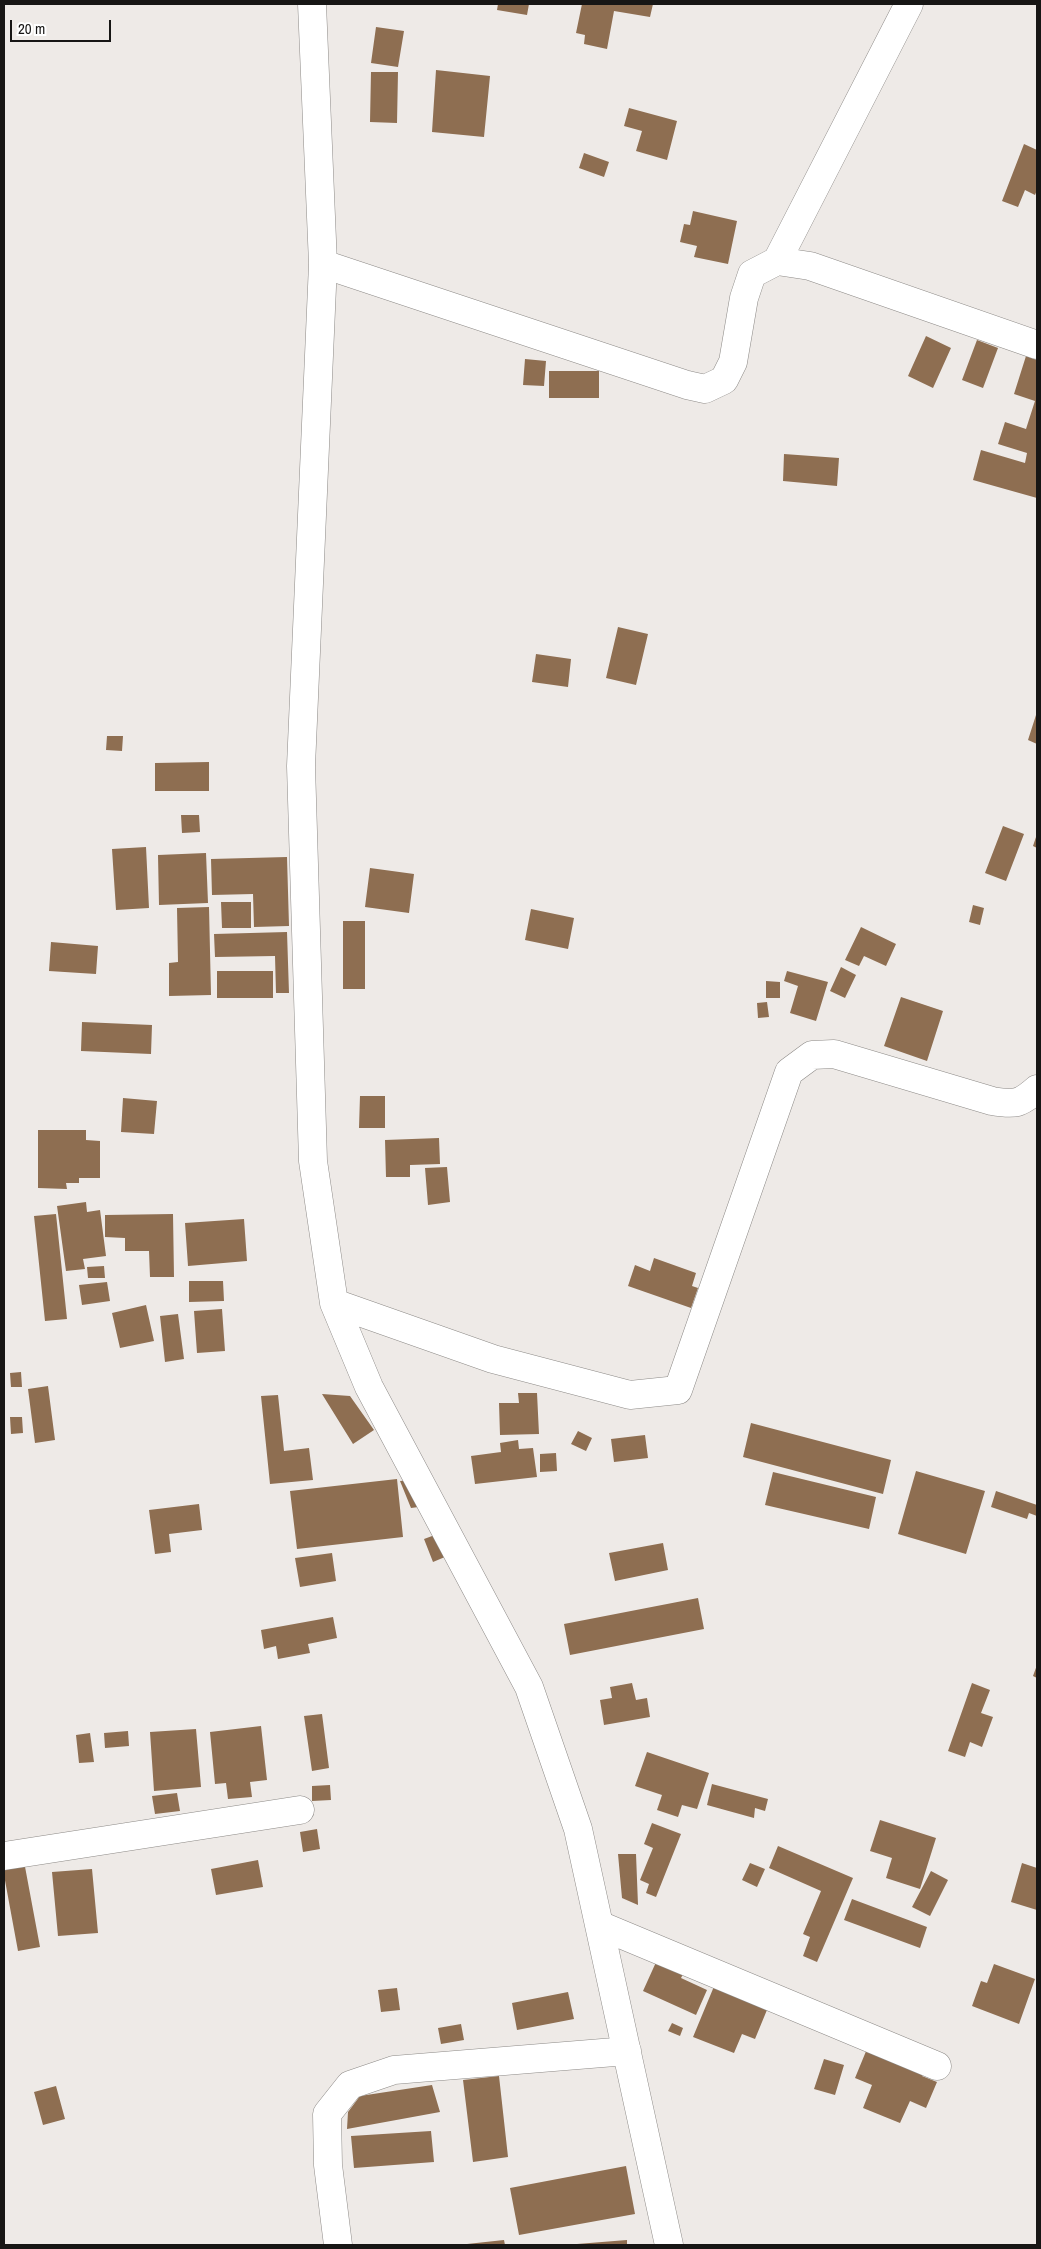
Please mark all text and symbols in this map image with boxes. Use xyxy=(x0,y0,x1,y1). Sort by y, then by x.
scale bar xyxy=(12,10,114,42)
text: 20 m xyxy=(18,18,45,39)

